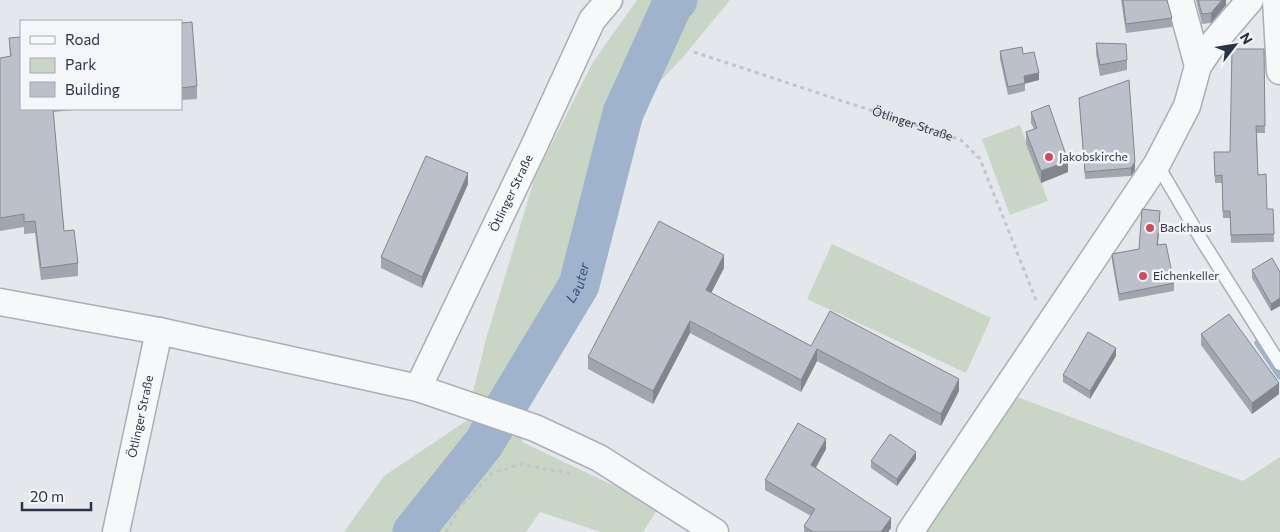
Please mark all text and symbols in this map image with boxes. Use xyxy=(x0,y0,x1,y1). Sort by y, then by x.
legend xyxy=(20,20,182,110)
north arrow xyxy=(1210,20,1260,70)
text: N xyxy=(1237,29,1257,47)
text: Road xyxy=(65,30,100,48)
text: Park xyxy=(65,55,96,73)
text: Building xyxy=(65,80,120,98)
street label: Ötlinger Straße xyxy=(871,103,955,143)
place label: Jakobskirche xyxy=(1059,149,1128,164)
marker: Jakobskirche xyxy=(1043,151,1055,163)
street label: Ötlinger Straße xyxy=(486,152,535,234)
place label: Backhaus xyxy=(1160,220,1212,234)
marker: Backhaus xyxy=(1144,222,1156,234)
water label: Lauter xyxy=(561,260,592,306)
place label: Eichenkeller xyxy=(1153,268,1219,282)
marker: Eichenkeller xyxy=(1137,270,1149,282)
street label: Ötlinger Straße xyxy=(124,374,155,459)
scale bar xyxy=(22,480,91,512)
text: 20 m xyxy=(30,487,64,505)

